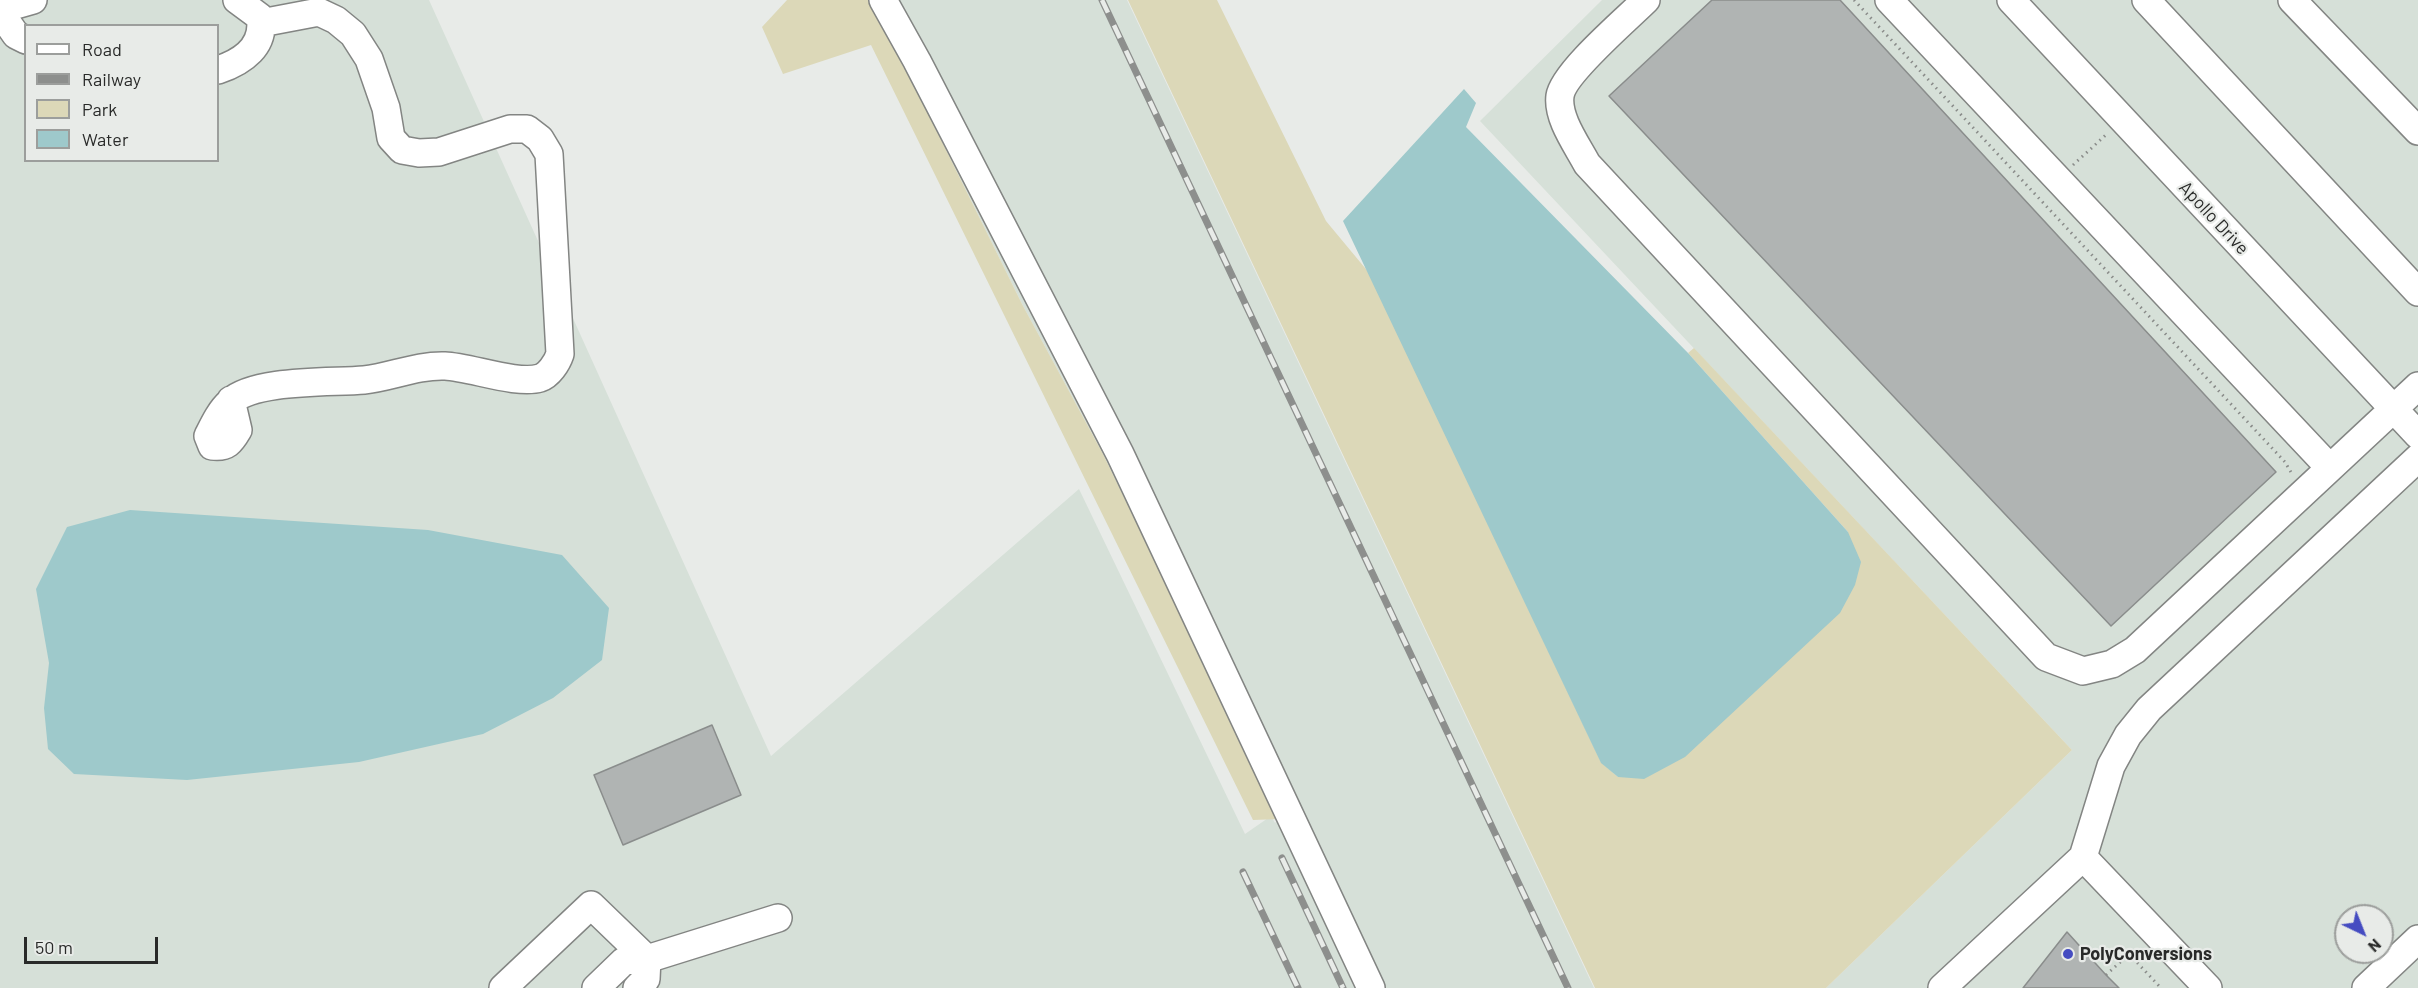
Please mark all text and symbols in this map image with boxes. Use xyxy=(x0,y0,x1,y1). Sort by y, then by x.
legend xyxy=(24,24,219,162)
text: Road xyxy=(82,38,122,60)
text: Railway xyxy=(82,68,141,90)
text: Park xyxy=(82,98,117,120)
text: Water xyxy=(82,128,129,150)
street label: Apollo Drive xyxy=(2175,177,2253,259)
north arrow xyxy=(2334,904,2394,964)
scale bar xyxy=(27,925,160,963)
text: N xyxy=(2365,935,2386,957)
text: 50 m xyxy=(35,936,73,958)
place label: PolyConversions xyxy=(2080,943,2212,965)
marker: PolyConversions xyxy=(2061,947,2075,961)

